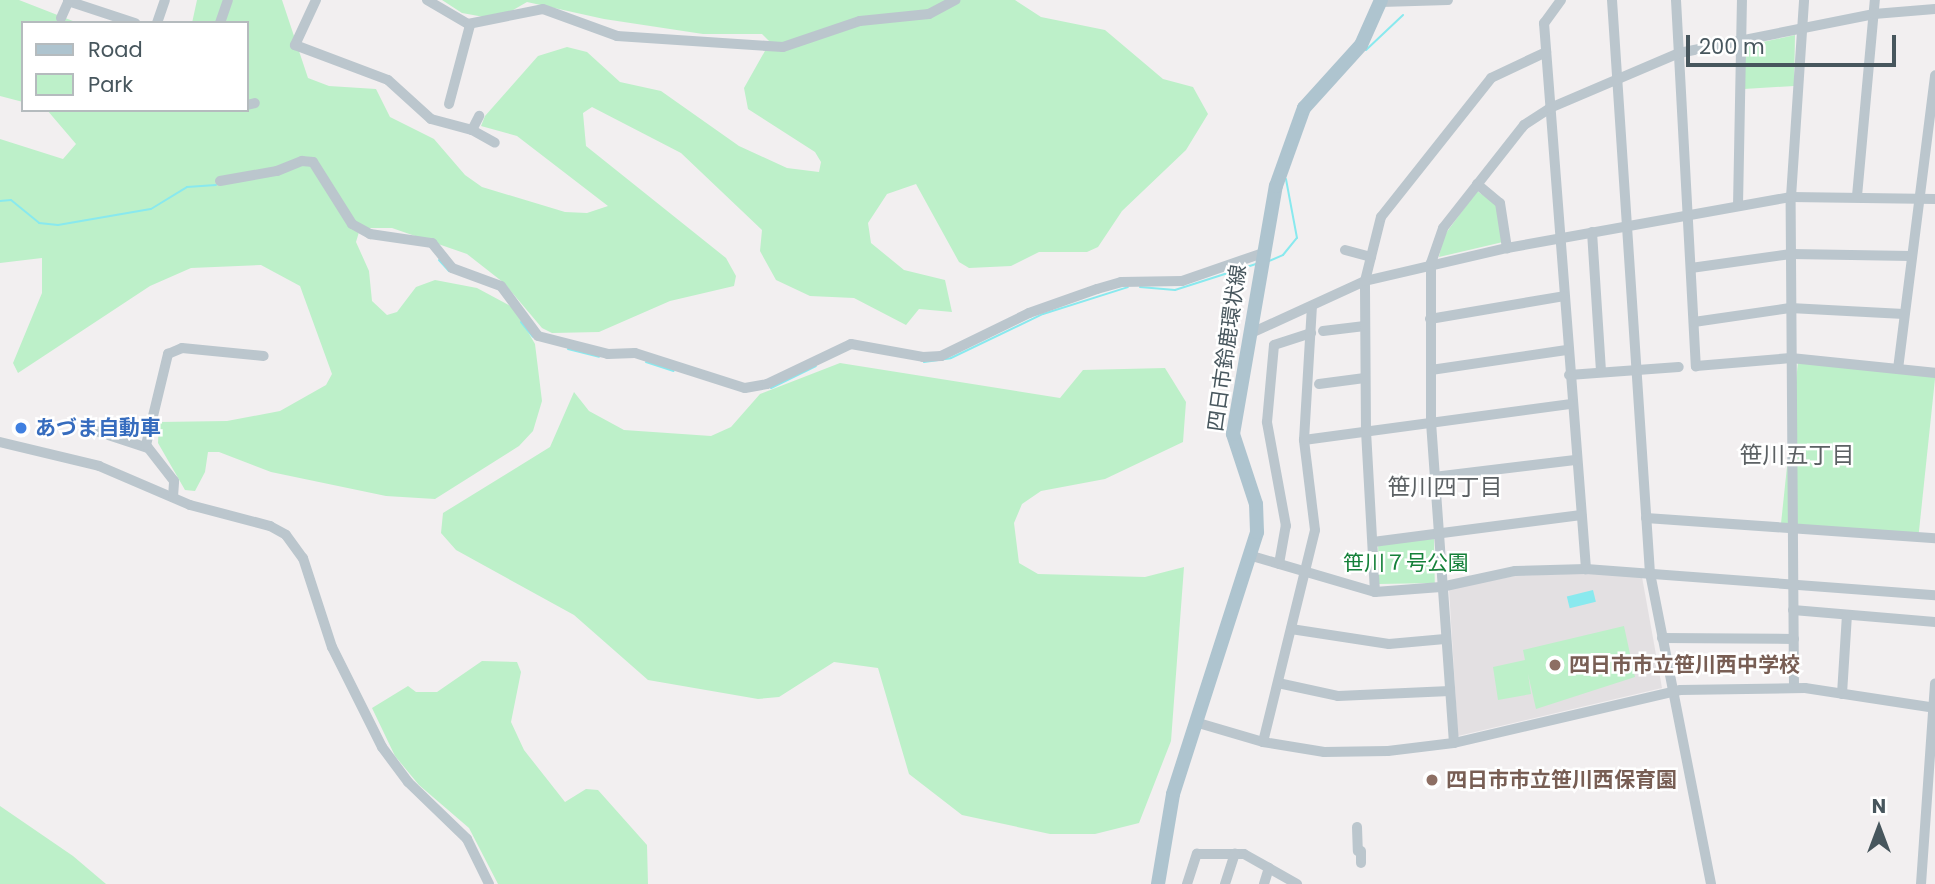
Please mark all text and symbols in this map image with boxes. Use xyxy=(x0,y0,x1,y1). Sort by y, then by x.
legend xyxy=(21,21,248,112)
scale bar xyxy=(1690,21,1900,65)
text: 200 m xyxy=(1699,32,1765,61)
text: Road xyxy=(88,35,143,64)
text: Park xyxy=(88,70,133,99)
street label: 四日市鈴鹿環状線 xyxy=(1203,263,1251,433)
place label: あづま自動車 xyxy=(35,415,161,441)
marker: あづま自動車 xyxy=(13,420,29,436)
district label: 笹川五丁目 xyxy=(1740,441,1854,469)
district label: 笹川四丁目 xyxy=(1388,473,1502,501)
park label: 笹川７号公園 xyxy=(1343,550,1469,576)
place label: 四日市市立笹川西中学校 xyxy=(1569,652,1800,678)
marker: 四日市市立笹川西中学校 xyxy=(1547,657,1563,673)
place label: 四日市市立笹川西保育園 xyxy=(1446,767,1677,793)
marker: 四日市市立笹川西保育園 xyxy=(1424,772,1440,788)
north arrow xyxy=(1844,793,1914,863)
text: N xyxy=(1872,793,1886,820)

